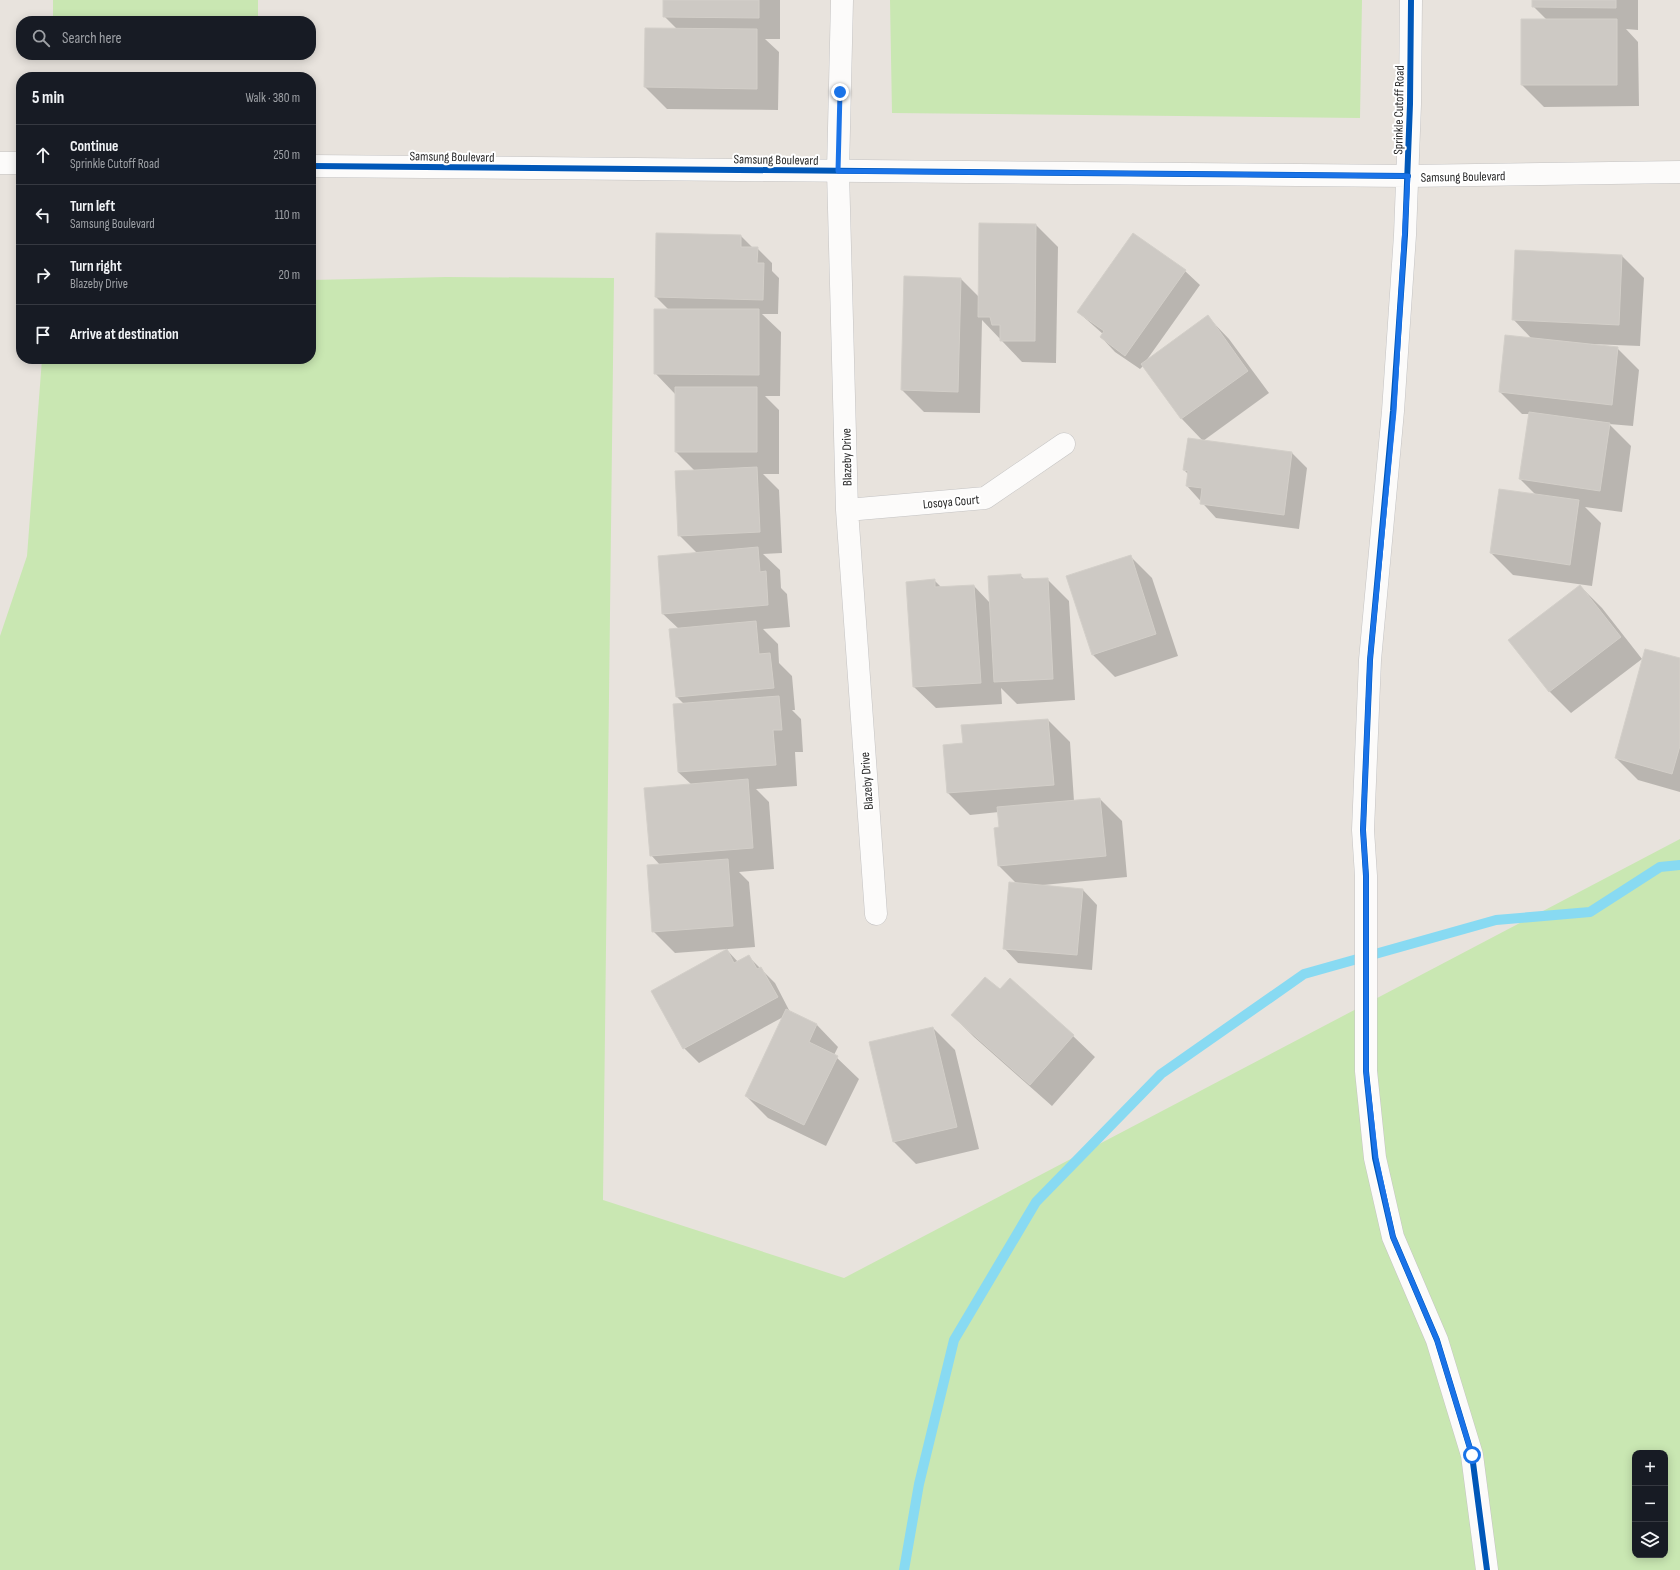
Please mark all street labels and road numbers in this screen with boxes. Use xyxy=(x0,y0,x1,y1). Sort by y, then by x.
street label: Sprinkle Cutoff Road xyxy=(1390,65,1408,155)
street label: Samsung Boulevard xyxy=(409,148,495,166)
street label: Samsung Boulevard xyxy=(733,151,819,169)
street label: Samsung Boulevard xyxy=(1420,168,1506,186)
street label: Blazeby Drive xyxy=(838,428,856,486)
street label: Losoya Court xyxy=(922,492,980,512)
street label: Blazeby Drive xyxy=(857,751,877,810)

